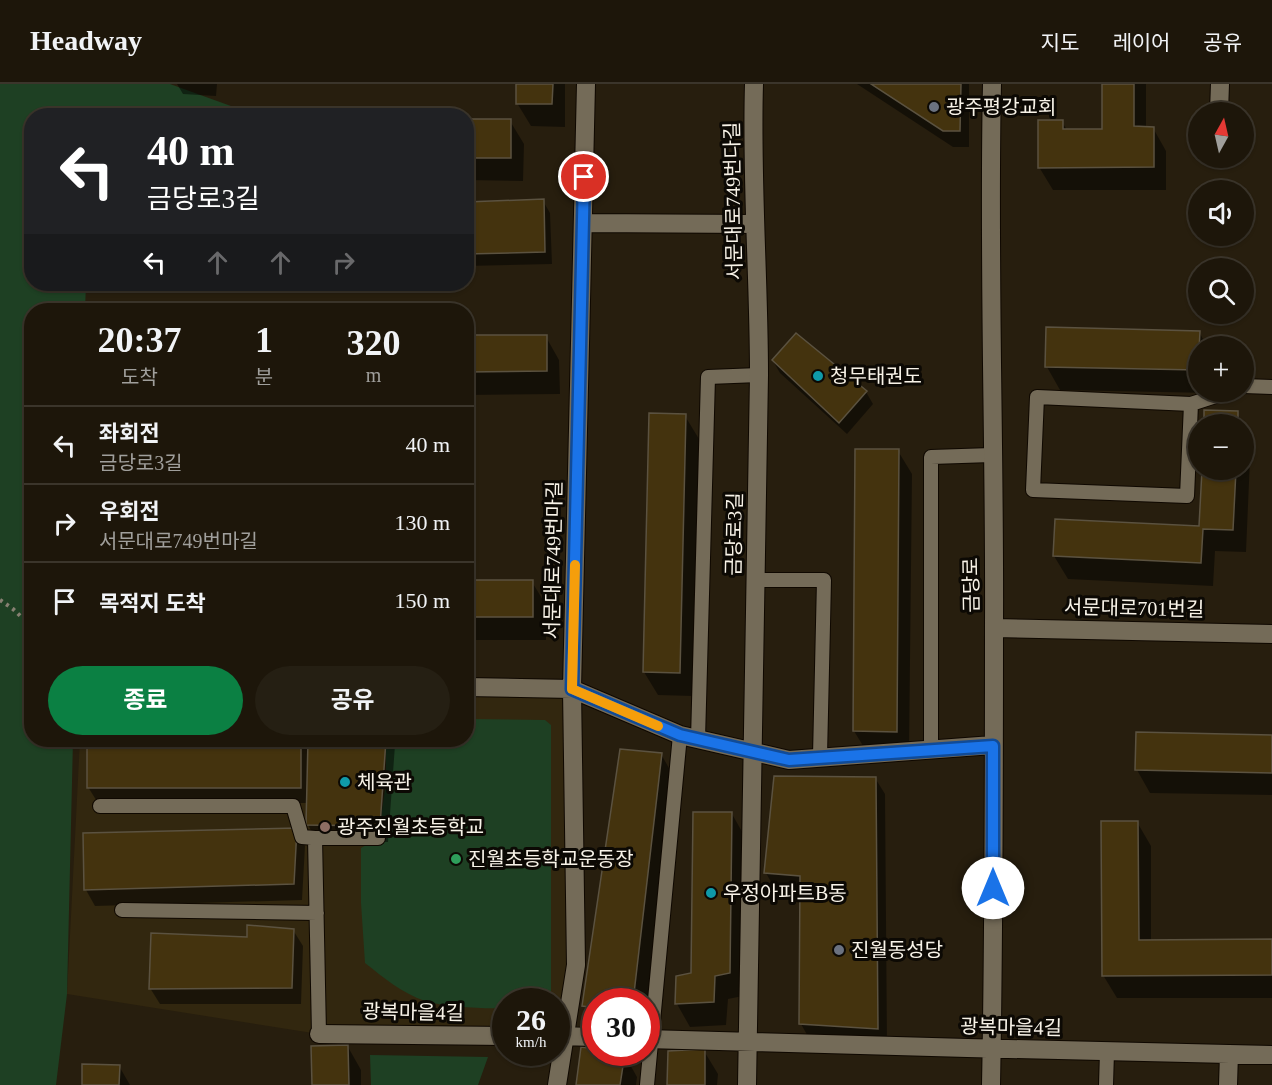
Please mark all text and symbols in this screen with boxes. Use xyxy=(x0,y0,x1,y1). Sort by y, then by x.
text: Headway xyxy=(30,25,142,56)
text: 지도 xyxy=(1041,31,1079,55)
text: 레이어 xyxy=(1112,31,1170,55)
text: 공유 xyxy=(1203,31,1242,55)
place label: 광주평강교회 xyxy=(946,96,1056,118)
marker: 광주평강교회 xyxy=(927,100,941,114)
north arrow xyxy=(1188,102,1254,168)
map controls xyxy=(1188,102,1254,480)
street label: 서문대로749번다길 xyxy=(721,121,745,281)
text: 40 m xyxy=(147,128,235,174)
icon: left xyxy=(48,132,126,210)
pin xyxy=(558,151,609,202)
icon: arrive xyxy=(567,160,600,193)
button: sound xyxy=(1188,180,1254,246)
text: 금당로3길 xyxy=(147,184,260,214)
icon: left xyxy=(138,246,171,279)
icon: ahead xyxy=(201,246,234,279)
icon: ahead xyxy=(264,246,297,279)
icon: right xyxy=(327,246,360,279)
button: search xyxy=(1188,258,1254,324)
text: 20:37 xyxy=(97,320,181,360)
text: 1 xyxy=(255,320,273,360)
text: 320 xyxy=(347,323,401,363)
button: + xyxy=(1188,336,1254,402)
text: m xyxy=(366,364,381,386)
place label: 청무태권도 xyxy=(830,365,922,387)
text: 도착 xyxy=(121,366,158,388)
text: 분 xyxy=(255,366,273,388)
marker: 청무태권도 xyxy=(811,369,825,383)
button: − xyxy=(1188,414,1254,480)
text: 좌회전 xyxy=(99,421,160,446)
icon: left xyxy=(48,429,81,462)
text: 40 m xyxy=(405,432,450,457)
text: 금당로3길 xyxy=(99,452,183,474)
street label: 서문대로749번마길 xyxy=(541,480,565,640)
street label: 금당로3길 xyxy=(722,492,746,576)
text: 우회전 xyxy=(99,499,160,524)
icon: right xyxy=(48,507,81,540)
text: 130 m xyxy=(394,510,450,535)
text: 서문대로749번마길 xyxy=(99,530,258,552)
street label: 금당로 xyxy=(960,557,982,613)
icon: arrive xyxy=(48,585,81,618)
text: 150 m xyxy=(394,588,450,613)
text: 목적지 도착 xyxy=(99,591,206,616)
street label: 서문대로701번길 xyxy=(1064,596,1204,620)
button: 종료 xyxy=(48,666,243,735)
button: 공유 xyxy=(255,666,450,735)
place label: 체육관 xyxy=(357,771,412,793)
marker: 체육관 xyxy=(338,775,352,789)
place label: 광주진월초등학교 xyxy=(337,816,484,838)
marker: 광주진월초등학교 xyxy=(318,820,332,834)
place label: 진월초등학교운동장 xyxy=(468,848,634,870)
marker: 진월초등학교운동장 xyxy=(449,852,463,866)
position arrow xyxy=(961,856,1025,920)
place label: 우정아파트B동 xyxy=(723,882,847,904)
marker: 우정아파트B동 xyxy=(704,886,718,900)
place label: 진월동성당 xyxy=(851,939,943,961)
marker: 진월동성당 xyxy=(832,943,846,957)
speed limit sign: 30 xyxy=(582,988,660,1066)
street label: 광복마을4길 xyxy=(362,1000,464,1024)
text: 26 xyxy=(516,1003,546,1036)
street label: 광복마을4길 xyxy=(960,1015,1062,1039)
text: km/h xyxy=(516,1034,546,1050)

